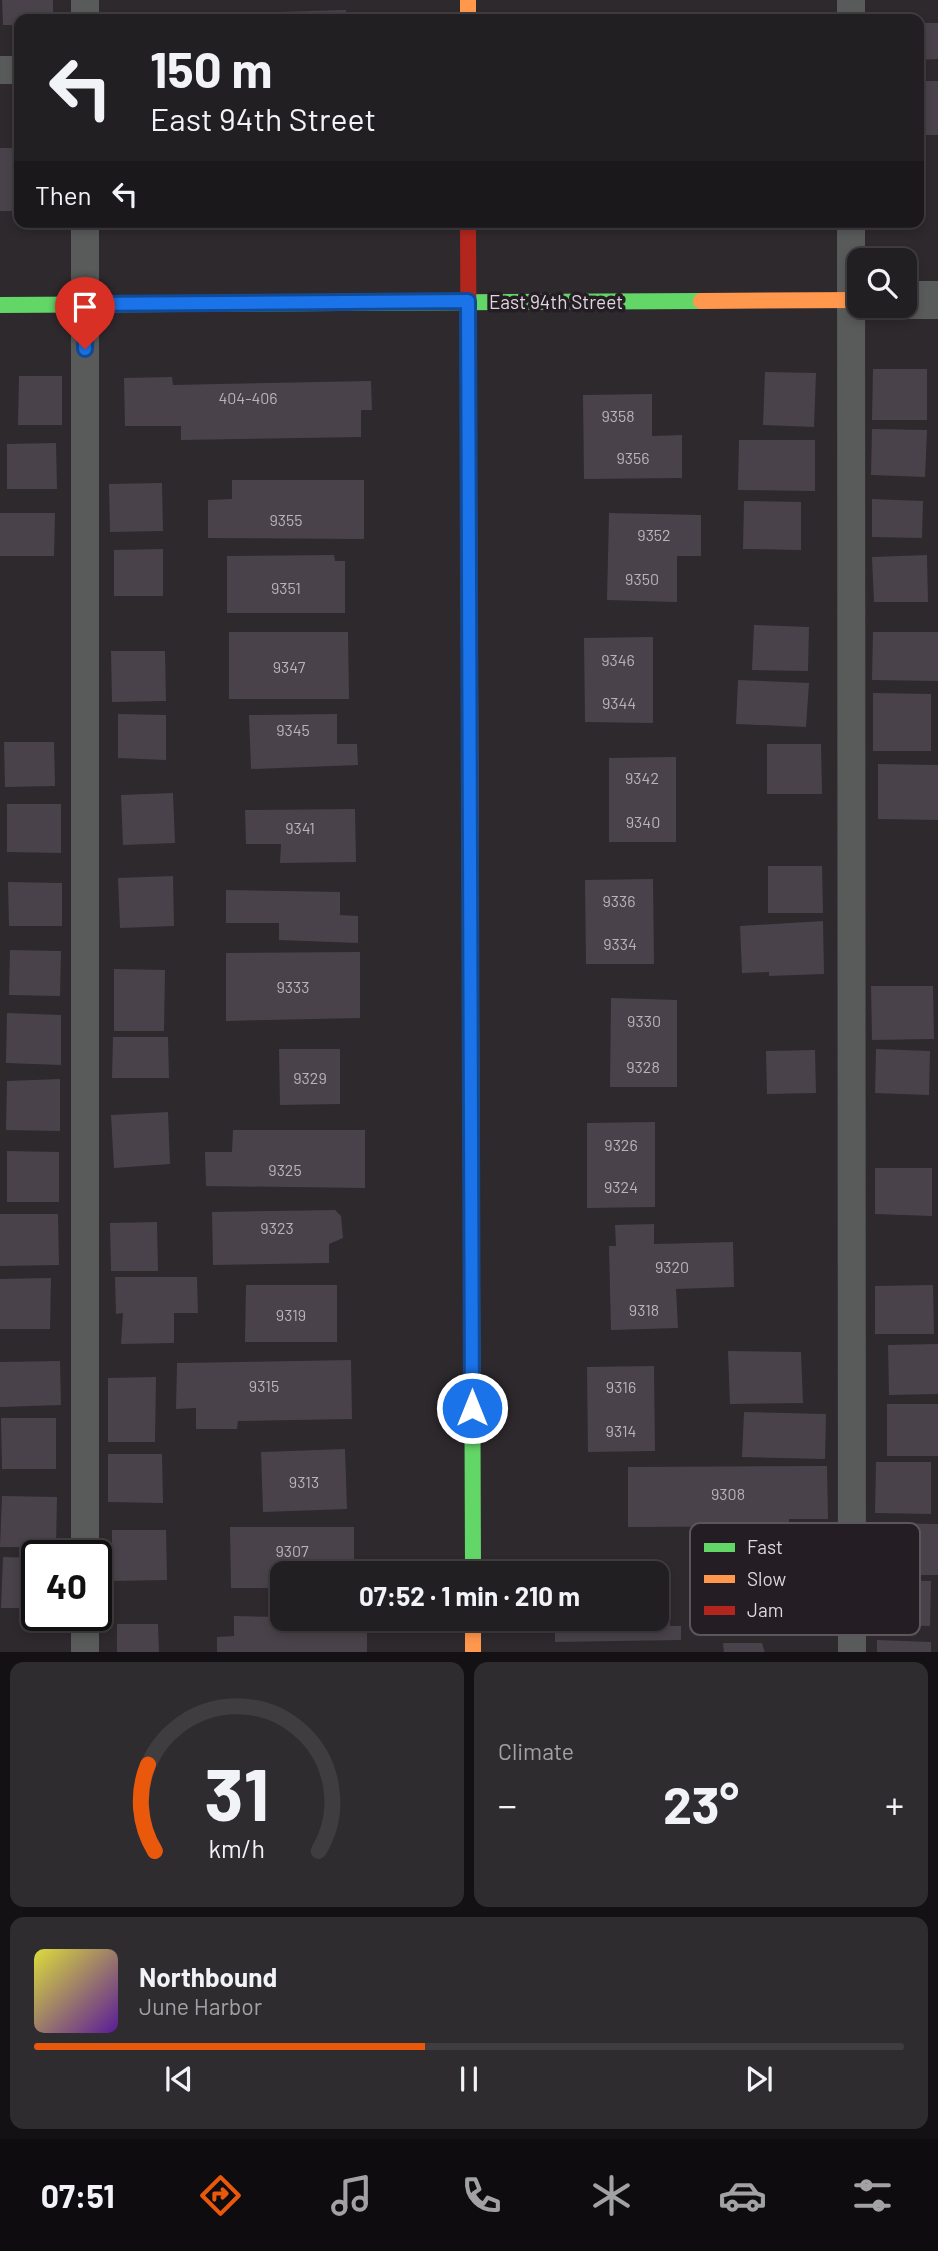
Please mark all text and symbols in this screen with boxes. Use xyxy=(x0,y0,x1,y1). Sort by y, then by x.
text: 150 m xyxy=(150,39,272,98)
icon: left xyxy=(35,42,126,133)
text: East 94th Street xyxy=(150,99,376,137)
icon: left xyxy=(106,175,144,213)
text: Then xyxy=(35,179,92,210)
map controls xyxy=(847,248,917,318)
button: search xyxy=(847,248,917,318)
pin xyxy=(55,277,115,349)
icon: arrive xyxy=(66,288,104,326)
street label: East 94th Street xyxy=(489,290,623,313)
house number: 404-406 xyxy=(218,388,278,407)
house number: 9358 xyxy=(601,406,635,425)
house number: 9356 xyxy=(616,448,650,467)
house number: 9355 xyxy=(269,510,303,529)
house number: 9352 xyxy=(637,525,671,544)
house number: 9350 xyxy=(625,569,659,588)
house number: 9351 xyxy=(271,578,301,597)
house number: 9346 xyxy=(601,650,635,669)
house number: 9347 xyxy=(273,657,306,676)
house number: 9344 xyxy=(602,693,636,712)
house number: 9345 xyxy=(276,720,310,739)
house number: 9342 xyxy=(625,768,659,787)
house number: 9340 xyxy=(626,812,660,831)
house number: 9341 xyxy=(285,818,315,837)
house number: 9336 xyxy=(602,891,636,910)
house number: 9334 xyxy=(603,934,637,953)
house number: 9333 xyxy=(276,977,310,996)
house number: 9330 xyxy=(627,1011,661,1030)
house number: 9328 xyxy=(626,1057,660,1076)
house number: 9329 xyxy=(293,1068,327,1087)
house number: 9326 xyxy=(604,1135,638,1154)
house number: 9325 xyxy=(268,1160,302,1179)
house number: 9324 xyxy=(604,1177,638,1196)
house number: 9323 xyxy=(260,1218,294,1237)
house number: 9320 xyxy=(655,1257,689,1276)
house number: 9318 xyxy=(629,1300,659,1319)
house number: 9319 xyxy=(276,1305,306,1324)
position arrow xyxy=(435,1371,509,1445)
house number: 9315 xyxy=(249,1376,279,1395)
house number: 9316 xyxy=(606,1377,636,1396)
house number: 9314 xyxy=(606,1421,636,1440)
house number: 9313 xyxy=(289,1472,319,1491)
house number: 9308 xyxy=(711,1484,745,1503)
legend xyxy=(690,1523,920,1635)
text: Fast xyxy=(747,1535,783,1558)
speed limit sign: 40 xyxy=(21,1540,112,1631)
house number: 9307 xyxy=(275,1541,309,1560)
text: Slow xyxy=(747,1567,786,1590)
text: 07:52 · 1 min · 210 m xyxy=(359,1580,580,1611)
text: Jam xyxy=(747,1598,783,1621)
text: Climate xyxy=(498,1737,574,1765)
text: 31 xyxy=(205,1748,269,1836)
text: 23° xyxy=(663,1772,739,1834)
text: − xyxy=(498,1781,517,1827)
text: + xyxy=(885,1781,904,1827)
text: km/h xyxy=(209,1832,265,1862)
text: Northbound xyxy=(139,1961,277,1992)
text: June Harbor xyxy=(139,1992,262,2020)
icon: previous xyxy=(160,2060,198,2098)
icon: pause xyxy=(450,2060,488,2098)
icon: next xyxy=(740,2060,778,2098)
icon: directions xyxy=(196,2171,245,2220)
icon: music xyxy=(327,2171,376,2220)
icon: phone xyxy=(457,2171,506,2220)
icon: climate xyxy=(587,2171,636,2220)
icon: car xyxy=(718,2171,767,2220)
icon: filters xyxy=(848,2171,897,2220)
text: 07:51 xyxy=(41,2176,115,2214)

